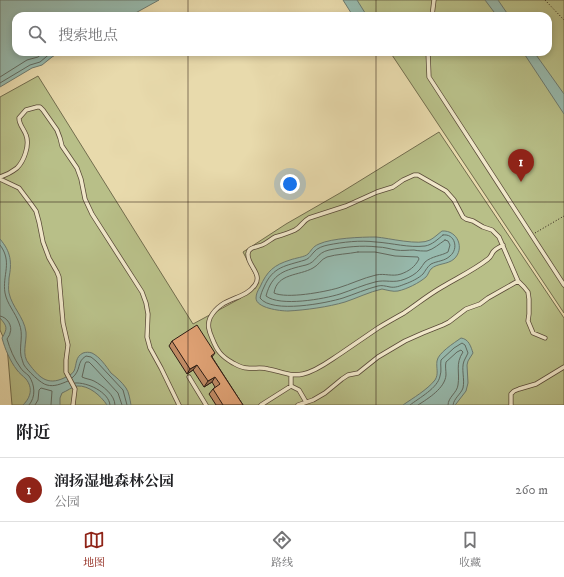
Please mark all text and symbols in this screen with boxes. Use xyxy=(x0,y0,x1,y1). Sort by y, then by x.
search box xyxy=(12,12,552,56)
icon: search xyxy=(26,23,48,45)
text: 搜索地点 xyxy=(58,26,118,45)
pin: 1 xyxy=(508,149,534,182)
your location xyxy=(280,174,300,194)
text: 附近 xyxy=(16,422,50,444)
text: 润扬湿地森林公园 xyxy=(54,472,174,491)
text: 1 xyxy=(27,482,31,498)
text: 260 m xyxy=(515,482,548,498)
text: 公园 xyxy=(54,494,80,510)
tab: 地图 xyxy=(83,529,105,570)
tab: 路线 xyxy=(271,529,293,570)
tab: 收藏 xyxy=(459,529,481,570)

